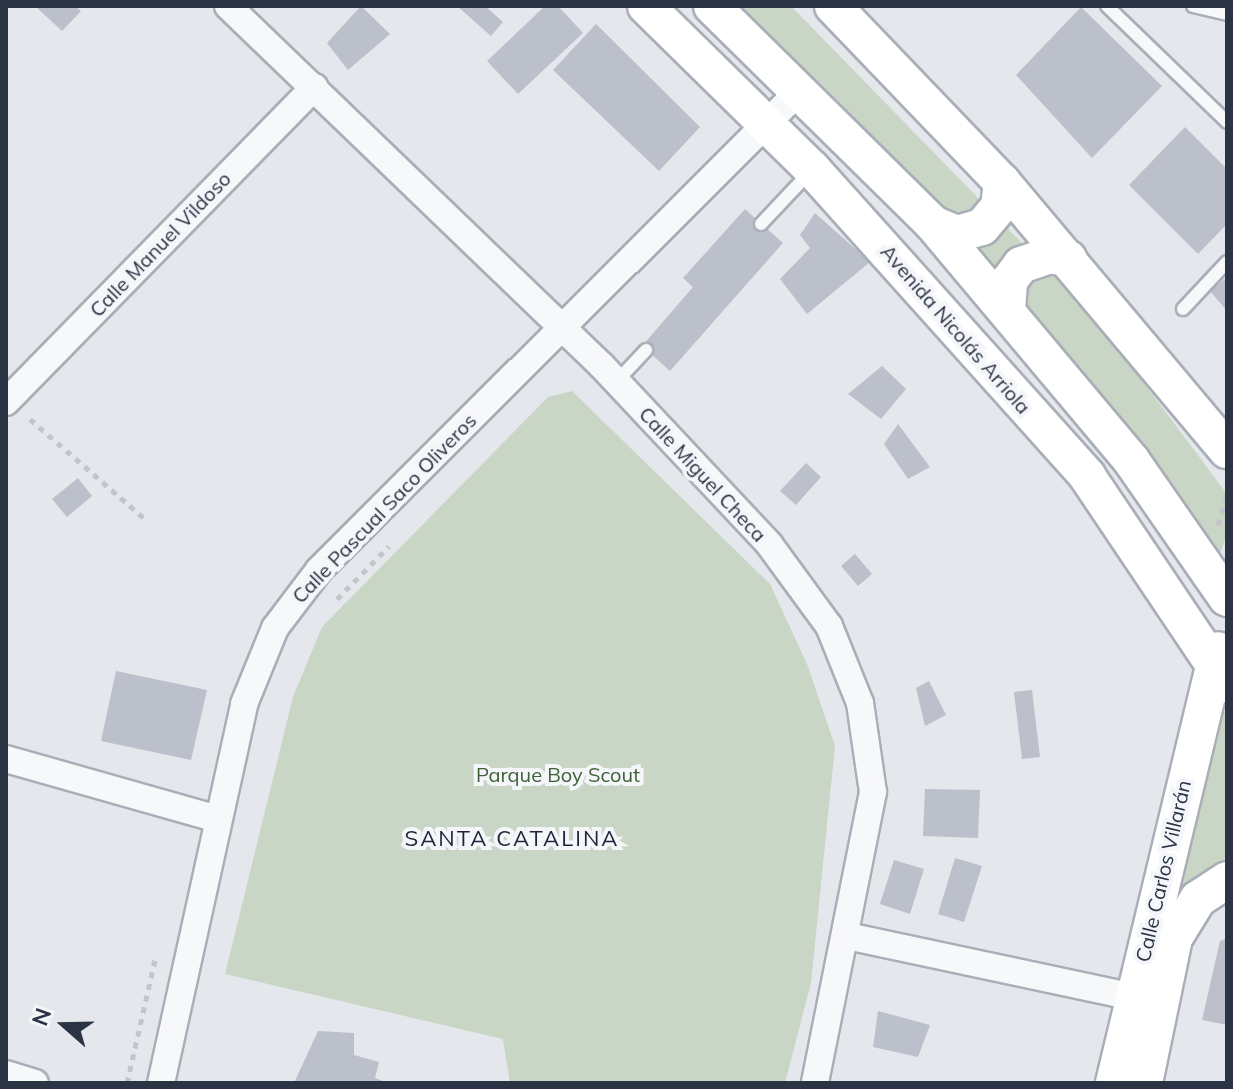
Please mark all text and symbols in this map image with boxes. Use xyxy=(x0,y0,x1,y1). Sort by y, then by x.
street label: Calle Manuel Vildoso xyxy=(85,166,235,322)
street label: Avenida Nicolás Arriola xyxy=(876,240,1036,418)
street label: Calle Miguel Checa xyxy=(634,402,772,546)
street label: Calle Pascual Saco Oliveros xyxy=(287,408,481,608)
park label: Parque Boy Scout xyxy=(476,762,640,786)
street label: Calle Carlos Villarán xyxy=(1130,778,1196,964)
district label: SANTA CATALINA xyxy=(404,826,620,852)
north arrow xyxy=(24,985,104,1065)
text: N xyxy=(25,1004,57,1029)

